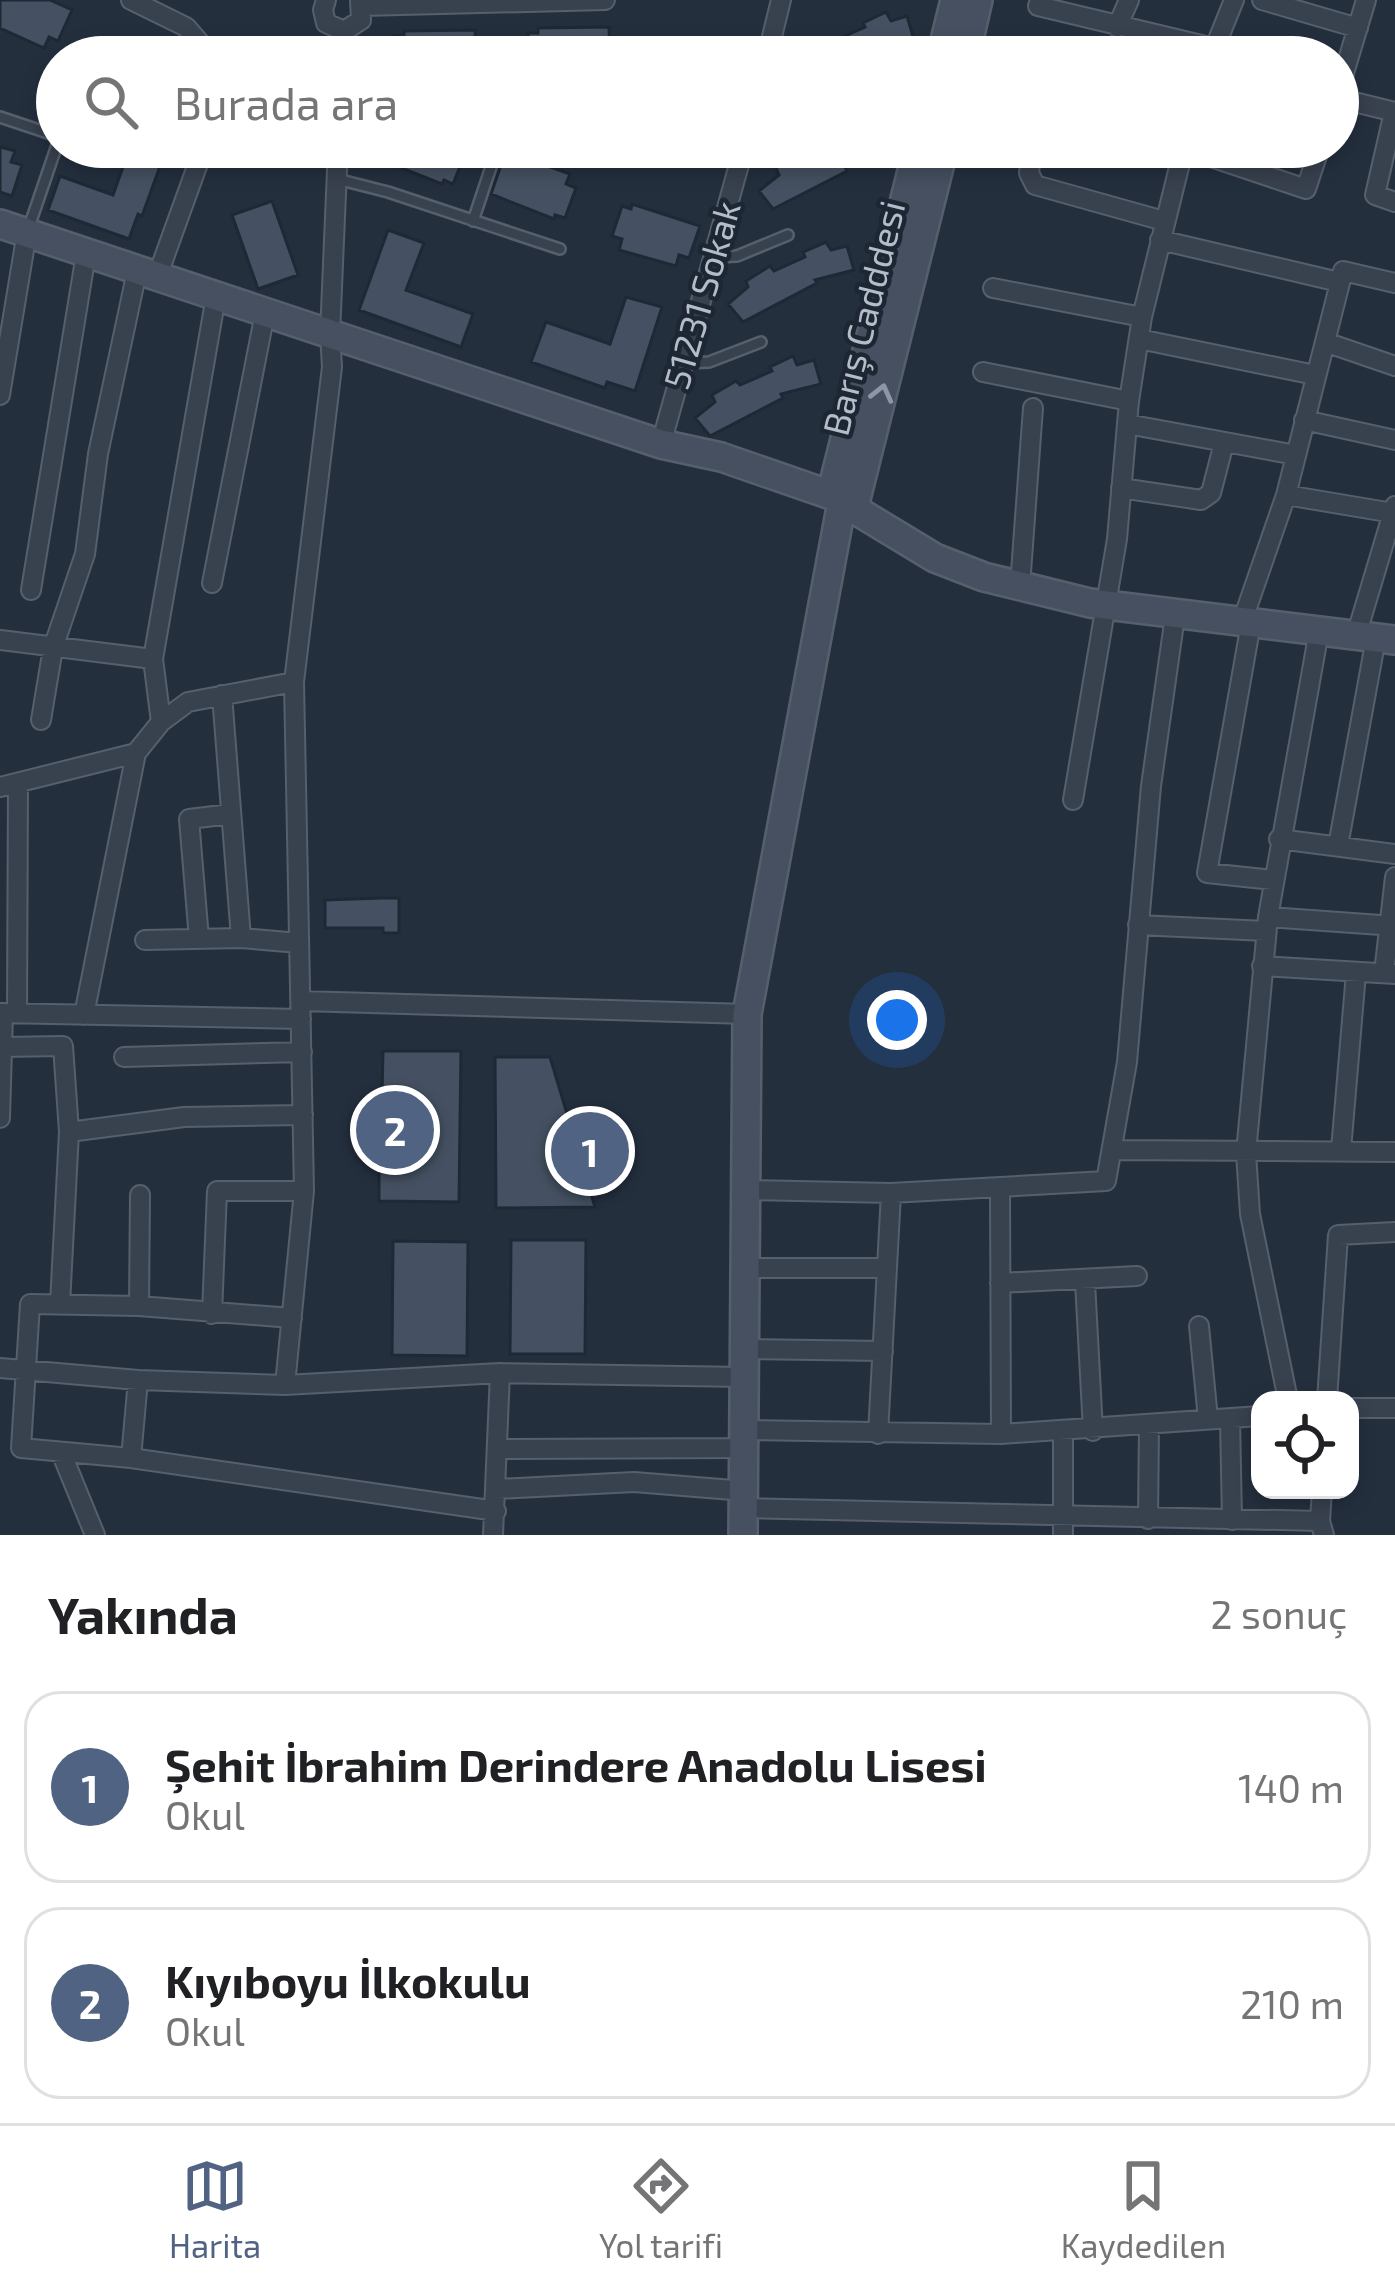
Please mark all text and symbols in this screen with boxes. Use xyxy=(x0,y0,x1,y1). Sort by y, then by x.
search box xyxy=(36,36,1359,168)
icon: search xyxy=(78,69,144,135)
text: Burada ara xyxy=(174,75,398,129)
street label: 51231 Sokak xyxy=(653,196,748,393)
street label: Barış Cadddesi xyxy=(813,196,914,440)
one-way arrow xyxy=(868,384,893,404)
your location xyxy=(867,990,927,1050)
pin: 2 xyxy=(356,1085,434,1175)
pin: 1 xyxy=(551,1106,629,1196)
map controls xyxy=(1251,1391,1359,1499)
button: locate xyxy=(1251,1391,1359,1499)
text: Yakında xyxy=(48,1583,238,1644)
text: 2 sonuç xyxy=(1210,1590,1347,1637)
text: Şehit İbrahim Derindere Anadolu Lisesi xyxy=(165,1737,987,1791)
text: 1 xyxy=(82,1764,98,1811)
text: 140 m xyxy=(1238,1764,1344,1811)
text: Okul xyxy=(165,1791,245,1838)
text: Kıyıboyu İlkokulu xyxy=(165,1953,531,2007)
text: 2 xyxy=(79,1980,101,2027)
text: 210 m xyxy=(1240,1980,1344,2027)
text: Okul xyxy=(165,2007,245,2054)
tab: Harita xyxy=(169,2153,261,2265)
tab: Yol tarifi xyxy=(599,2153,723,2265)
tab: Kaydedilen xyxy=(1061,2153,1226,2265)

